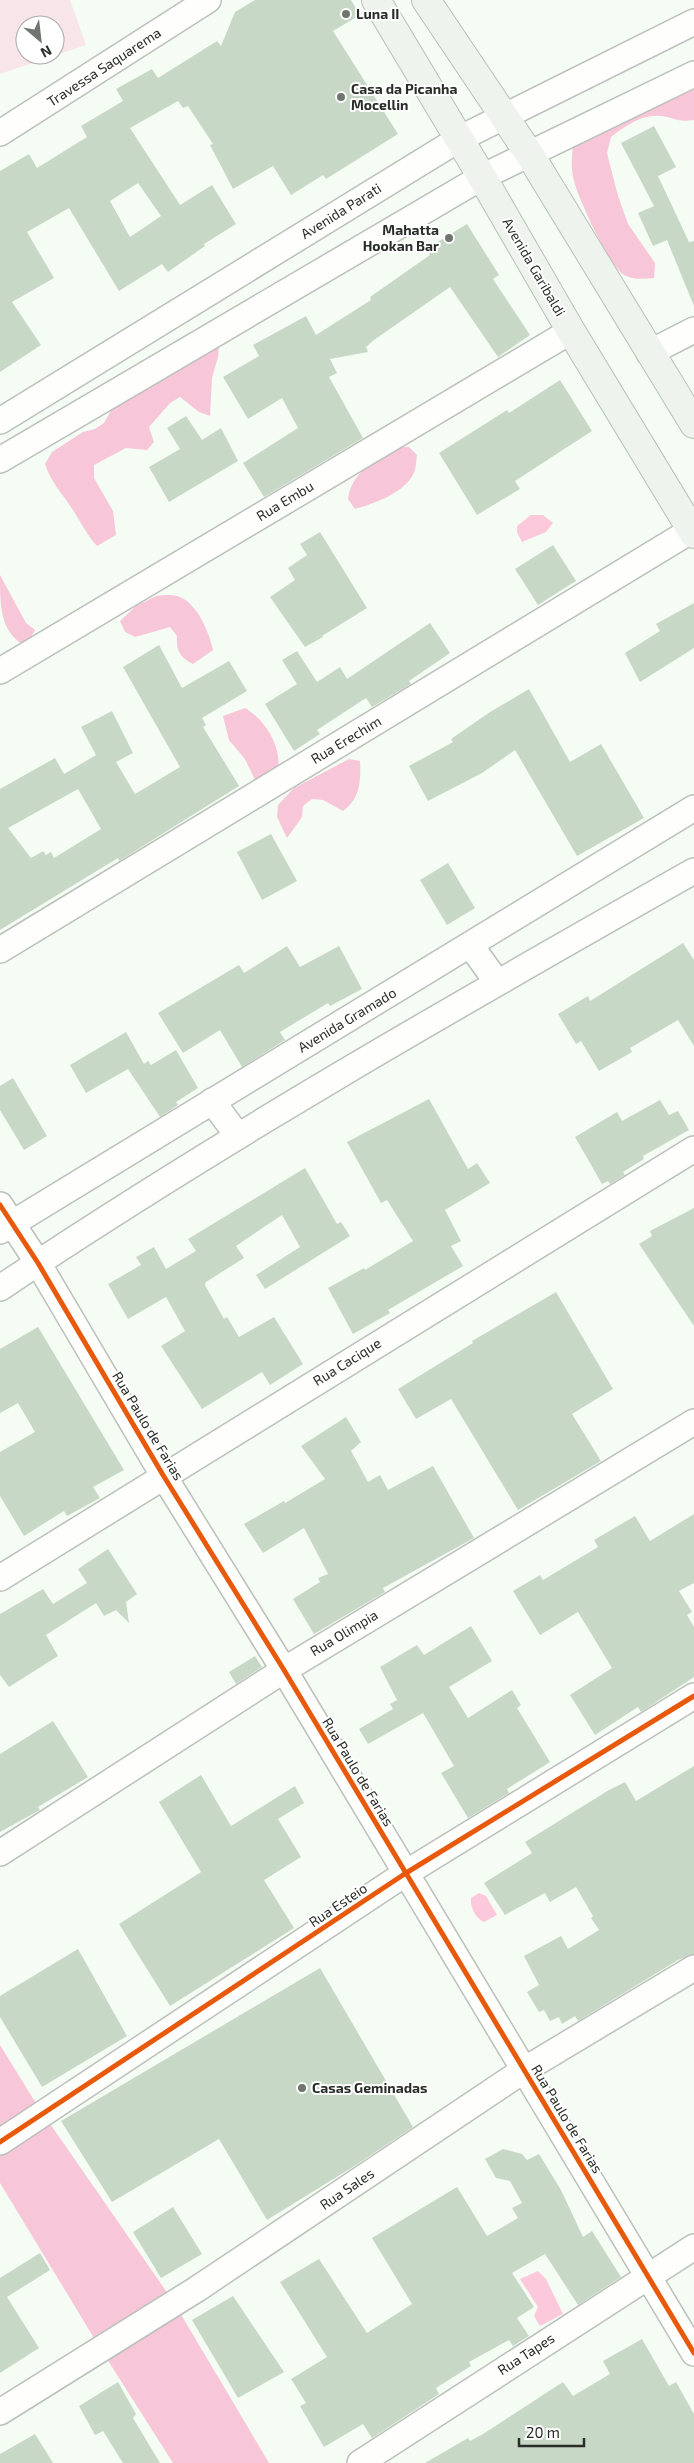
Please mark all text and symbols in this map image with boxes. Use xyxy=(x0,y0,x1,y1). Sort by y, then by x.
place label: Luna II xyxy=(356,5,399,22)
marker: Luna II xyxy=(340,8,352,20)
north arrow xyxy=(15,15,65,65)
street label: Travessa Saquarema xyxy=(44,23,164,110)
text: N xyxy=(38,42,55,62)
place label: Casa da Picanha Mocellin xyxy=(351,80,457,113)
marker: Casa da Picanha Mocellin xyxy=(335,91,347,103)
street label: Avenida Parati xyxy=(297,179,384,242)
street label: Avenida Garibaldi xyxy=(499,215,569,319)
place label: Mahatta Hookan Bar xyxy=(363,221,439,254)
marker: Mahatta Hookan Bar xyxy=(443,232,455,244)
street label: Rua Embu xyxy=(253,477,316,524)
street label: Rua Erechim xyxy=(308,712,384,767)
street label: Avenida Gramado xyxy=(294,983,399,1056)
street label: Rua Cacique xyxy=(310,1334,384,1389)
street label: Rua Paulo de Farias xyxy=(109,1368,188,1483)
street label: Rua Olimpia xyxy=(307,1606,381,1659)
street label: Rua Paulo de Farias xyxy=(319,1714,398,1829)
street label: Rua Esteio xyxy=(305,1879,370,1930)
street label: Rua Paulo de Farias xyxy=(528,2061,607,2176)
place label: Casas Geminadas xyxy=(312,2079,427,2096)
marker: Casas Geminadas xyxy=(296,2082,308,2094)
street label: Rua Sales xyxy=(316,2164,377,2213)
street label: Rua Tapes xyxy=(494,2329,557,2378)
scale bar xyxy=(519,2416,584,2448)
text: 20 m xyxy=(526,2423,560,2441)

